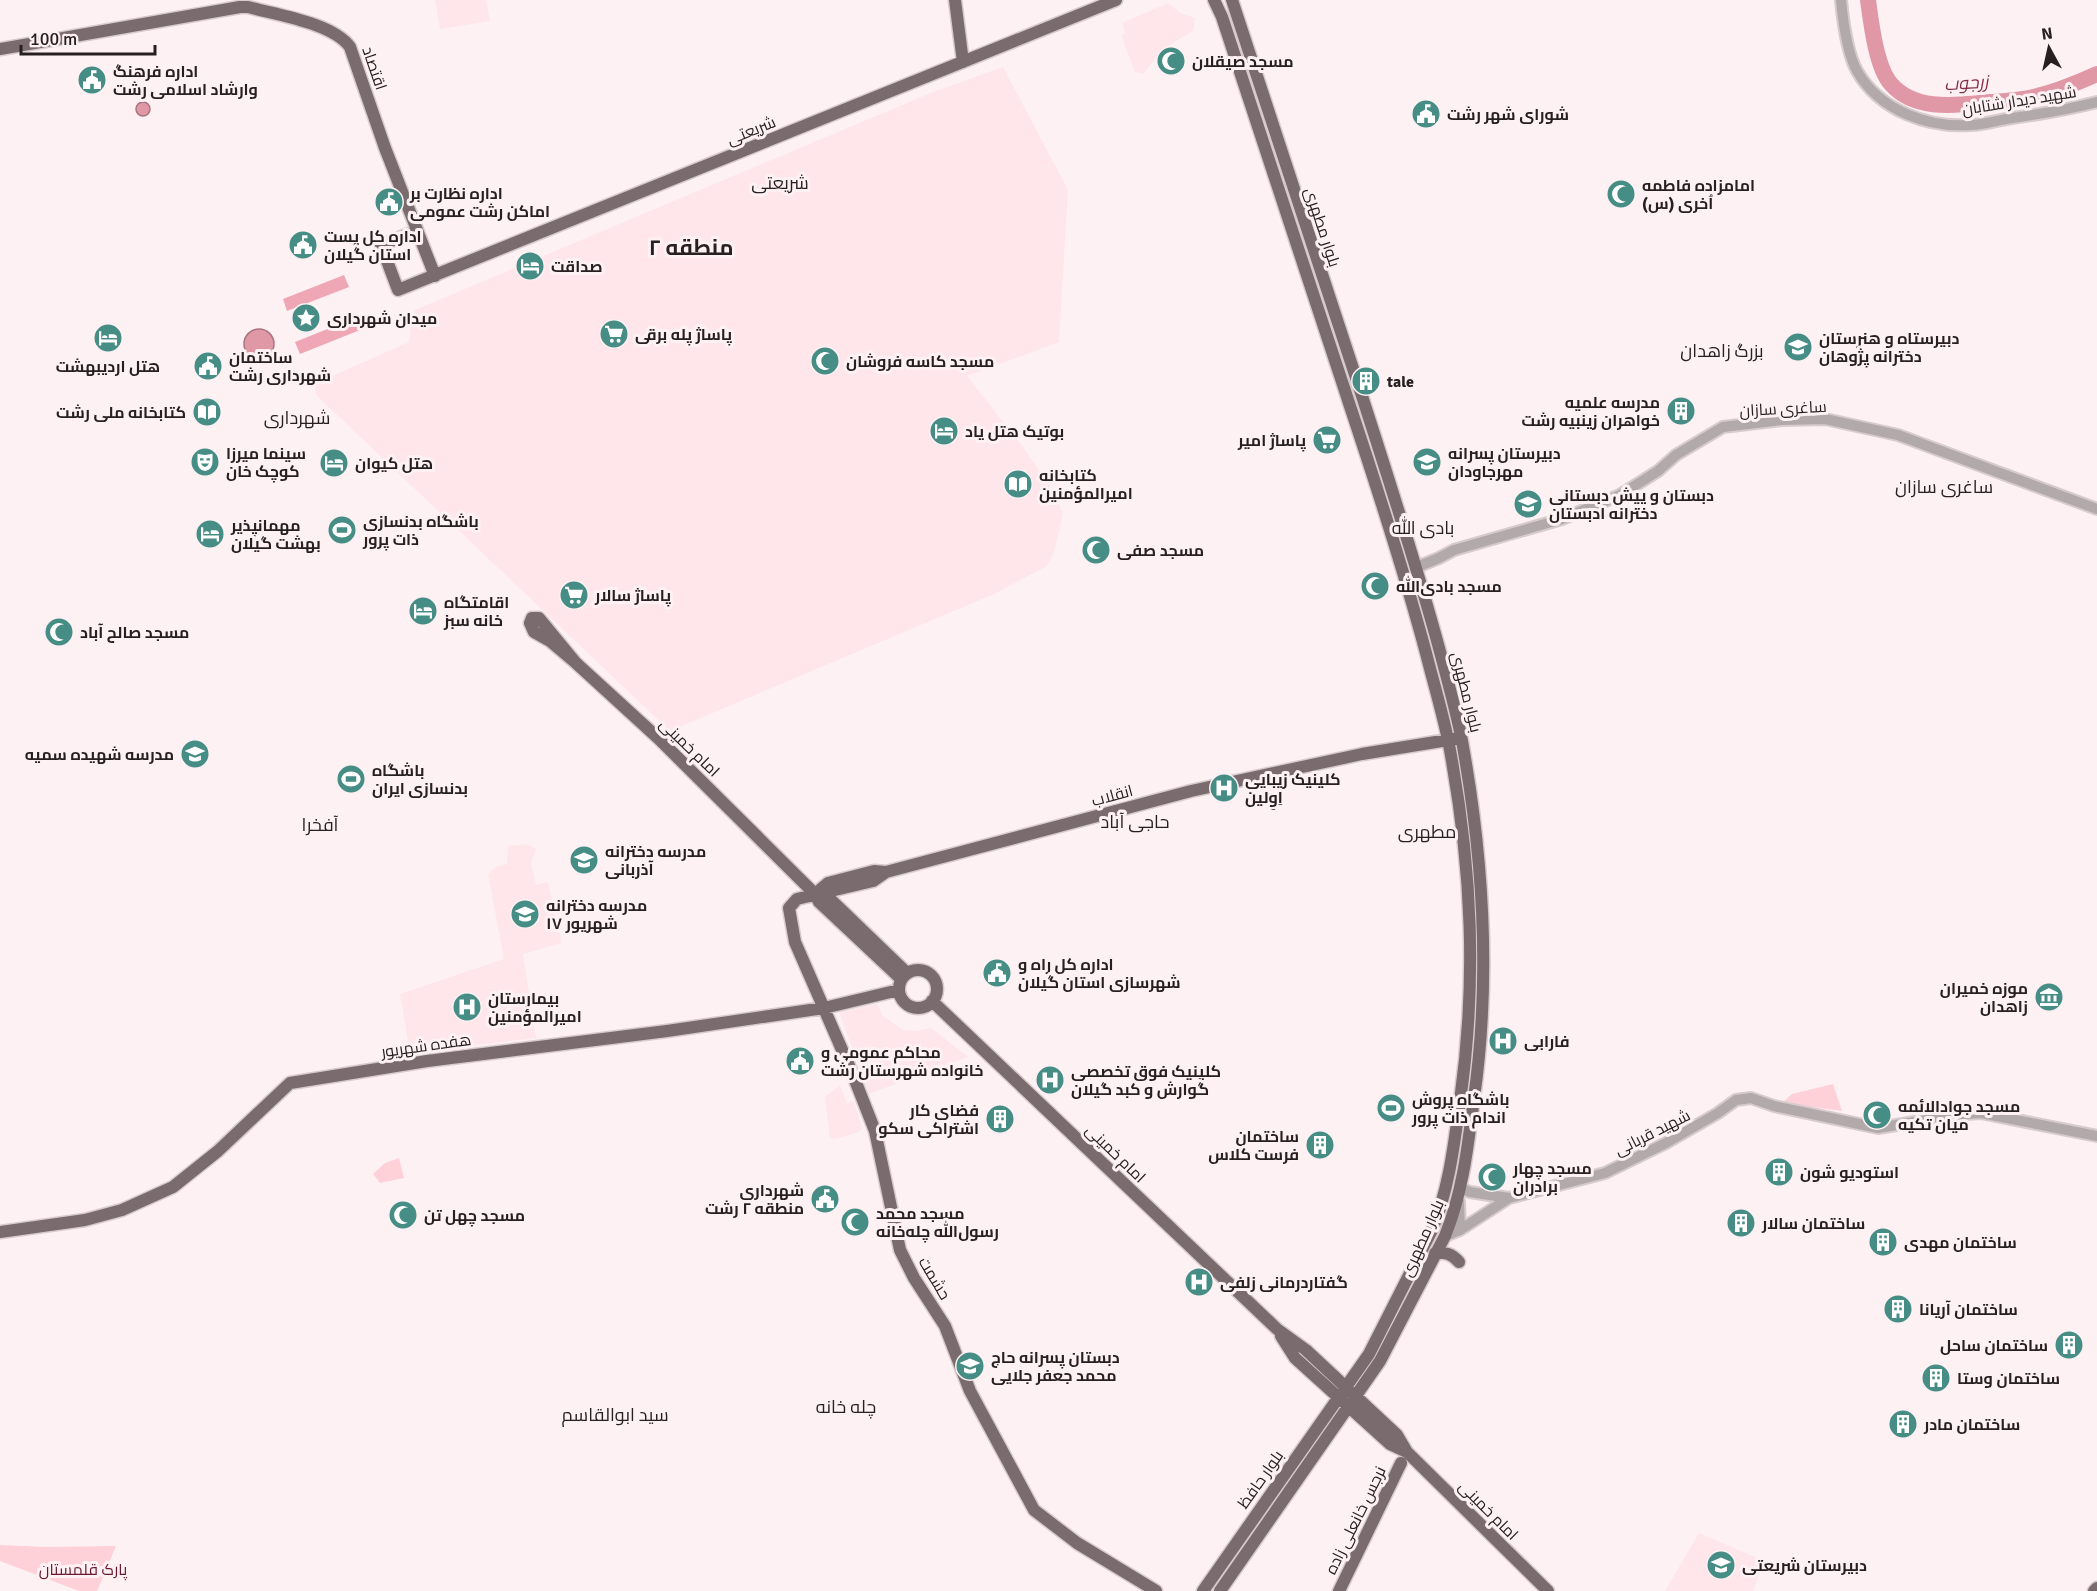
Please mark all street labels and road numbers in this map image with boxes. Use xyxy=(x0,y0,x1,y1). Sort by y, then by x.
street label: اقتصاد xyxy=(357,44,391,93)
street label: شهید دیدار شتابان xyxy=(1961,82,2078,120)
street label: شریعتی xyxy=(724,112,779,150)
street label: بلوار مطهری xyxy=(1300,185,1344,270)
street label: ساغری سازان xyxy=(1739,397,1827,421)
street label: بلوار مطهری xyxy=(1446,650,1486,735)
street label: امام خمینی xyxy=(654,714,724,782)
street label: انقلاب xyxy=(1089,781,1135,811)
street label: هفده شهریور xyxy=(379,1030,472,1062)
street label: شهید قربانی xyxy=(1611,1105,1694,1161)
street label: امام خمینی xyxy=(1080,1120,1150,1188)
street label: بلوار مطهری xyxy=(1397,1197,1449,1280)
street label: حشمت xyxy=(914,1253,955,1304)
street label: بلوار حافظ xyxy=(1234,1447,1288,1513)
street label: نرجس خانعلی زاده xyxy=(1321,1463,1391,1578)
street label: امام خمینی xyxy=(1454,1477,1522,1545)

